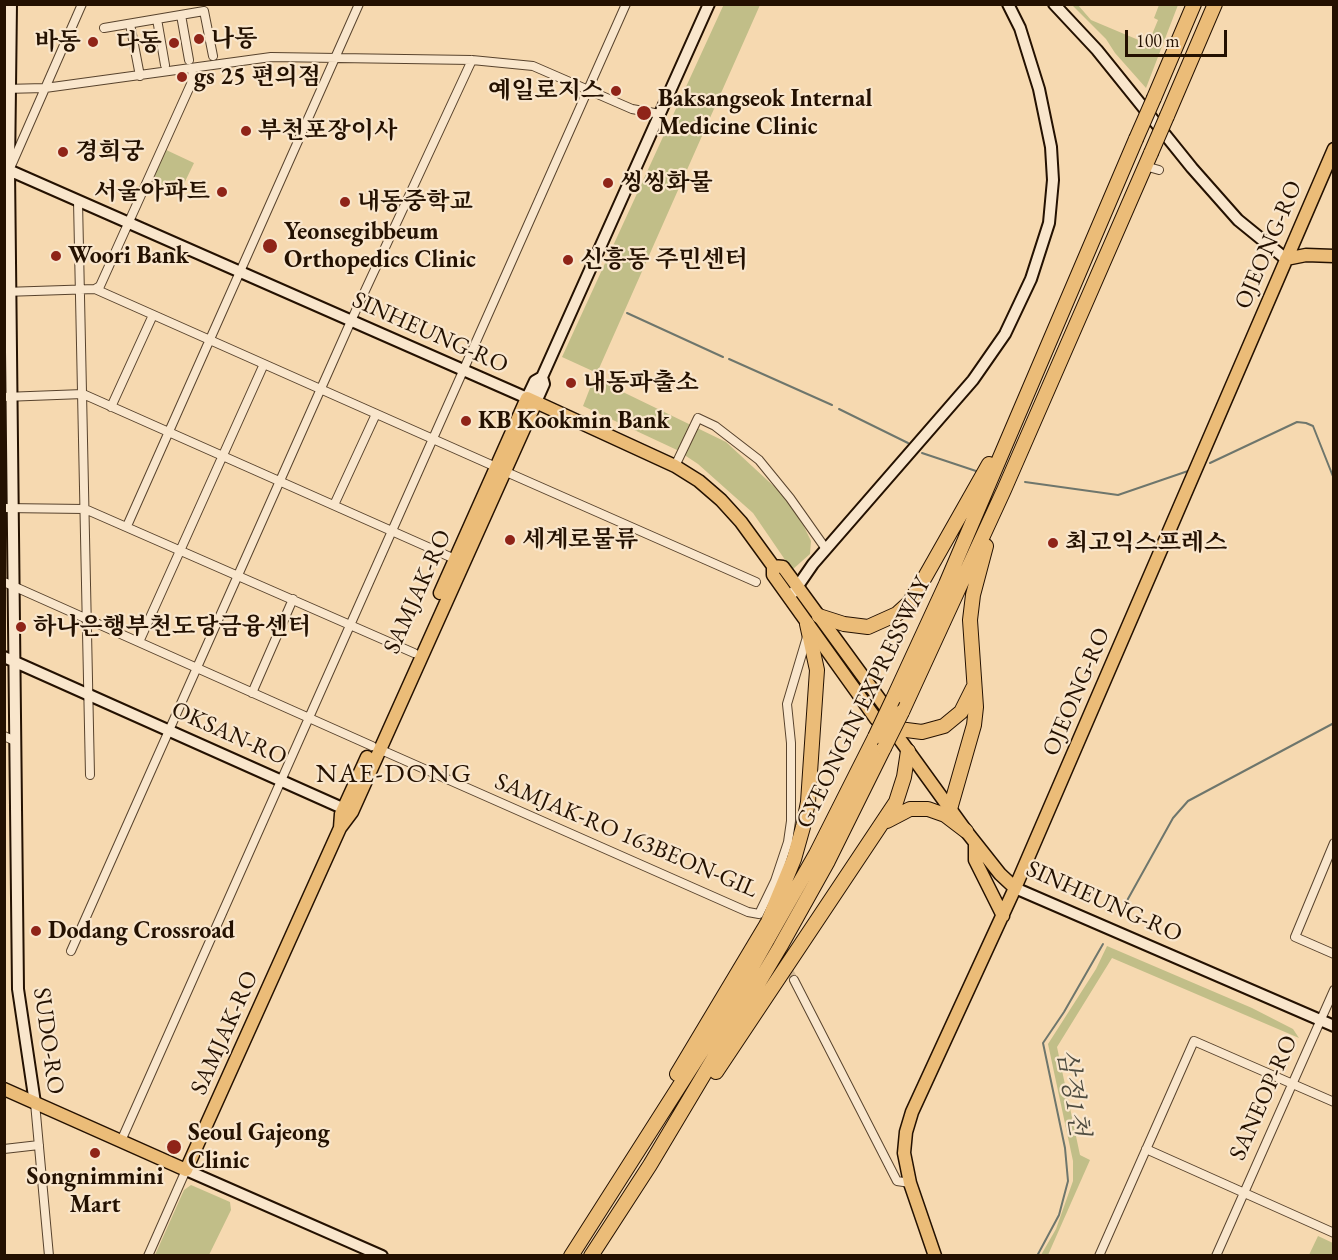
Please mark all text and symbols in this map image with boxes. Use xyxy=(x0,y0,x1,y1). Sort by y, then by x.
scale bar xyxy=(1128,18,1230,56)
place label: 나동 xyxy=(211,25,257,53)
place label: 바동 xyxy=(35,28,81,56)
place label: 다동 xyxy=(116,29,162,57)
text: 100 m xyxy=(1136,29,1180,52)
marker: 나동 xyxy=(192,32,206,46)
marker: 바동 xyxy=(86,35,100,49)
marker: 다동 xyxy=(167,36,181,50)
place label: gs 25 편의점 xyxy=(194,63,321,91)
marker: gs 25 편의점 xyxy=(175,70,189,84)
place label: 예일로지스 xyxy=(488,77,604,105)
marker: 예일로지스 xyxy=(609,84,623,98)
place label: Baksangseok Internal Medicine Clinic xyxy=(658,85,872,141)
marker: Baksangseok Internal Medicine Clinic xyxy=(635,104,653,122)
place label: 부천포장이사 xyxy=(258,117,397,145)
marker: 부천포장이사 xyxy=(239,124,253,138)
place label: 경희궁 xyxy=(75,138,145,166)
marker: 경희궁 xyxy=(56,145,70,159)
place label: 씽씽화물 xyxy=(620,169,713,197)
marker: 씽씽화물 xyxy=(601,176,615,190)
street label: OJEONG-RO xyxy=(1229,176,1309,314)
place label: 서울아파트 xyxy=(94,178,210,206)
marker: 서울아파트 xyxy=(215,185,229,199)
place label: 내동중학교 xyxy=(357,188,473,216)
marker: 내동중학교 xyxy=(338,195,352,209)
place label: Yeonsegibbeum Orthopedics Clinic xyxy=(284,218,476,274)
marker: Yeonsegibbeum Orthopedics Clinic xyxy=(261,237,279,255)
place label: Woori Bank xyxy=(68,242,189,270)
place label: 신흥동 주민센터 xyxy=(580,246,748,274)
marker: Woori Bank xyxy=(49,249,63,263)
marker: 신흥동 주민센터 xyxy=(561,253,575,267)
street label: SINHEUNG-RO xyxy=(348,286,512,380)
place label: 내동파출소 xyxy=(583,369,699,397)
marker: 내동파출소 xyxy=(564,376,578,390)
place label: KB Kookmin Bank xyxy=(478,407,670,435)
marker: KB Kookmin Bank xyxy=(459,414,473,428)
street label: SAMJAK-RO xyxy=(378,526,458,658)
place label: 세계로물류 xyxy=(522,526,638,554)
place label: 최고익스프레스 xyxy=(1065,529,1227,557)
marker: 세계로물류 xyxy=(503,533,517,547)
marker: 최고익스프레스 xyxy=(1046,536,1060,550)
street label: GYEONGIN EXPRESSWAY xyxy=(791,573,937,833)
place label: 하나은행부천도당금융센터 xyxy=(33,613,311,641)
marker: 하나은행부천도당금융센터 xyxy=(14,620,28,634)
street label: OJEONG-RO xyxy=(1037,623,1117,761)
street label: OKSAN-RO xyxy=(167,696,291,772)
district label: NAE-DONG xyxy=(316,759,472,791)
street label: SAMJAK-RO 163BEON-GIL xyxy=(490,767,762,905)
street label: SINHEUNG-RO xyxy=(1022,855,1186,949)
place label: Dodang Crossroad xyxy=(48,917,235,945)
marker: Dodang Crossroad xyxy=(29,924,43,938)
street label: SAMJAK-RO xyxy=(185,967,265,1099)
street label: SUDO-RO xyxy=(26,986,70,1096)
street label: SANEOP-RO xyxy=(1224,1031,1304,1165)
water label: 삼정1천 xyxy=(1050,1047,1094,1139)
place label: Seoul Gajeong Clinic xyxy=(188,1119,330,1175)
marker: Seoul Gajeong Clinic xyxy=(165,1138,183,1156)
marker: Songnimmini Mart xyxy=(88,1146,102,1160)
place label: Songnimmini Mart xyxy=(27,1163,163,1219)

